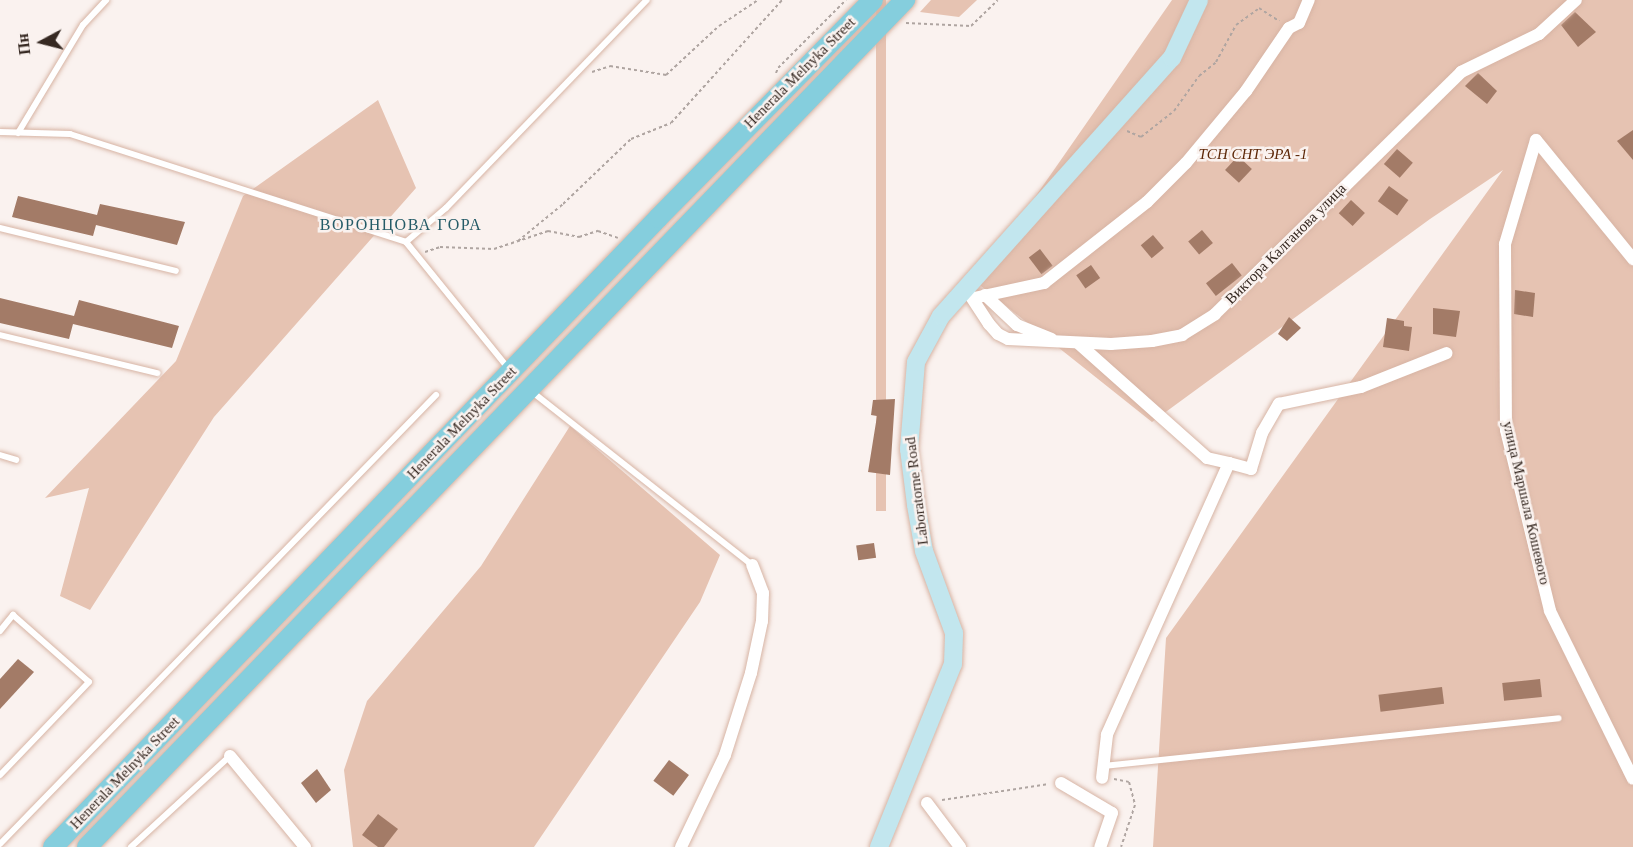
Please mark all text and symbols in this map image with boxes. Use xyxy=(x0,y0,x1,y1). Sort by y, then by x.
north arrow xyxy=(12,12,72,72)
street label: Henerala Melnyka Street xyxy=(741,14,859,132)
text: Пн xyxy=(14,32,33,56)
park label: ТСН СНТ ЭРА -1 xyxy=(1199,146,1307,164)
street label: Виктора Калганова улица xyxy=(1222,180,1350,308)
district label: ВОРОНЦОВА ГОРА xyxy=(320,215,482,235)
street label: Henerala Melnyka Street xyxy=(403,363,521,483)
street label: улица Маршала Кошевого xyxy=(1498,419,1554,587)
street label: Laboratorne Road xyxy=(901,436,933,546)
street label: Henerala Melnyka Street xyxy=(66,713,184,833)

